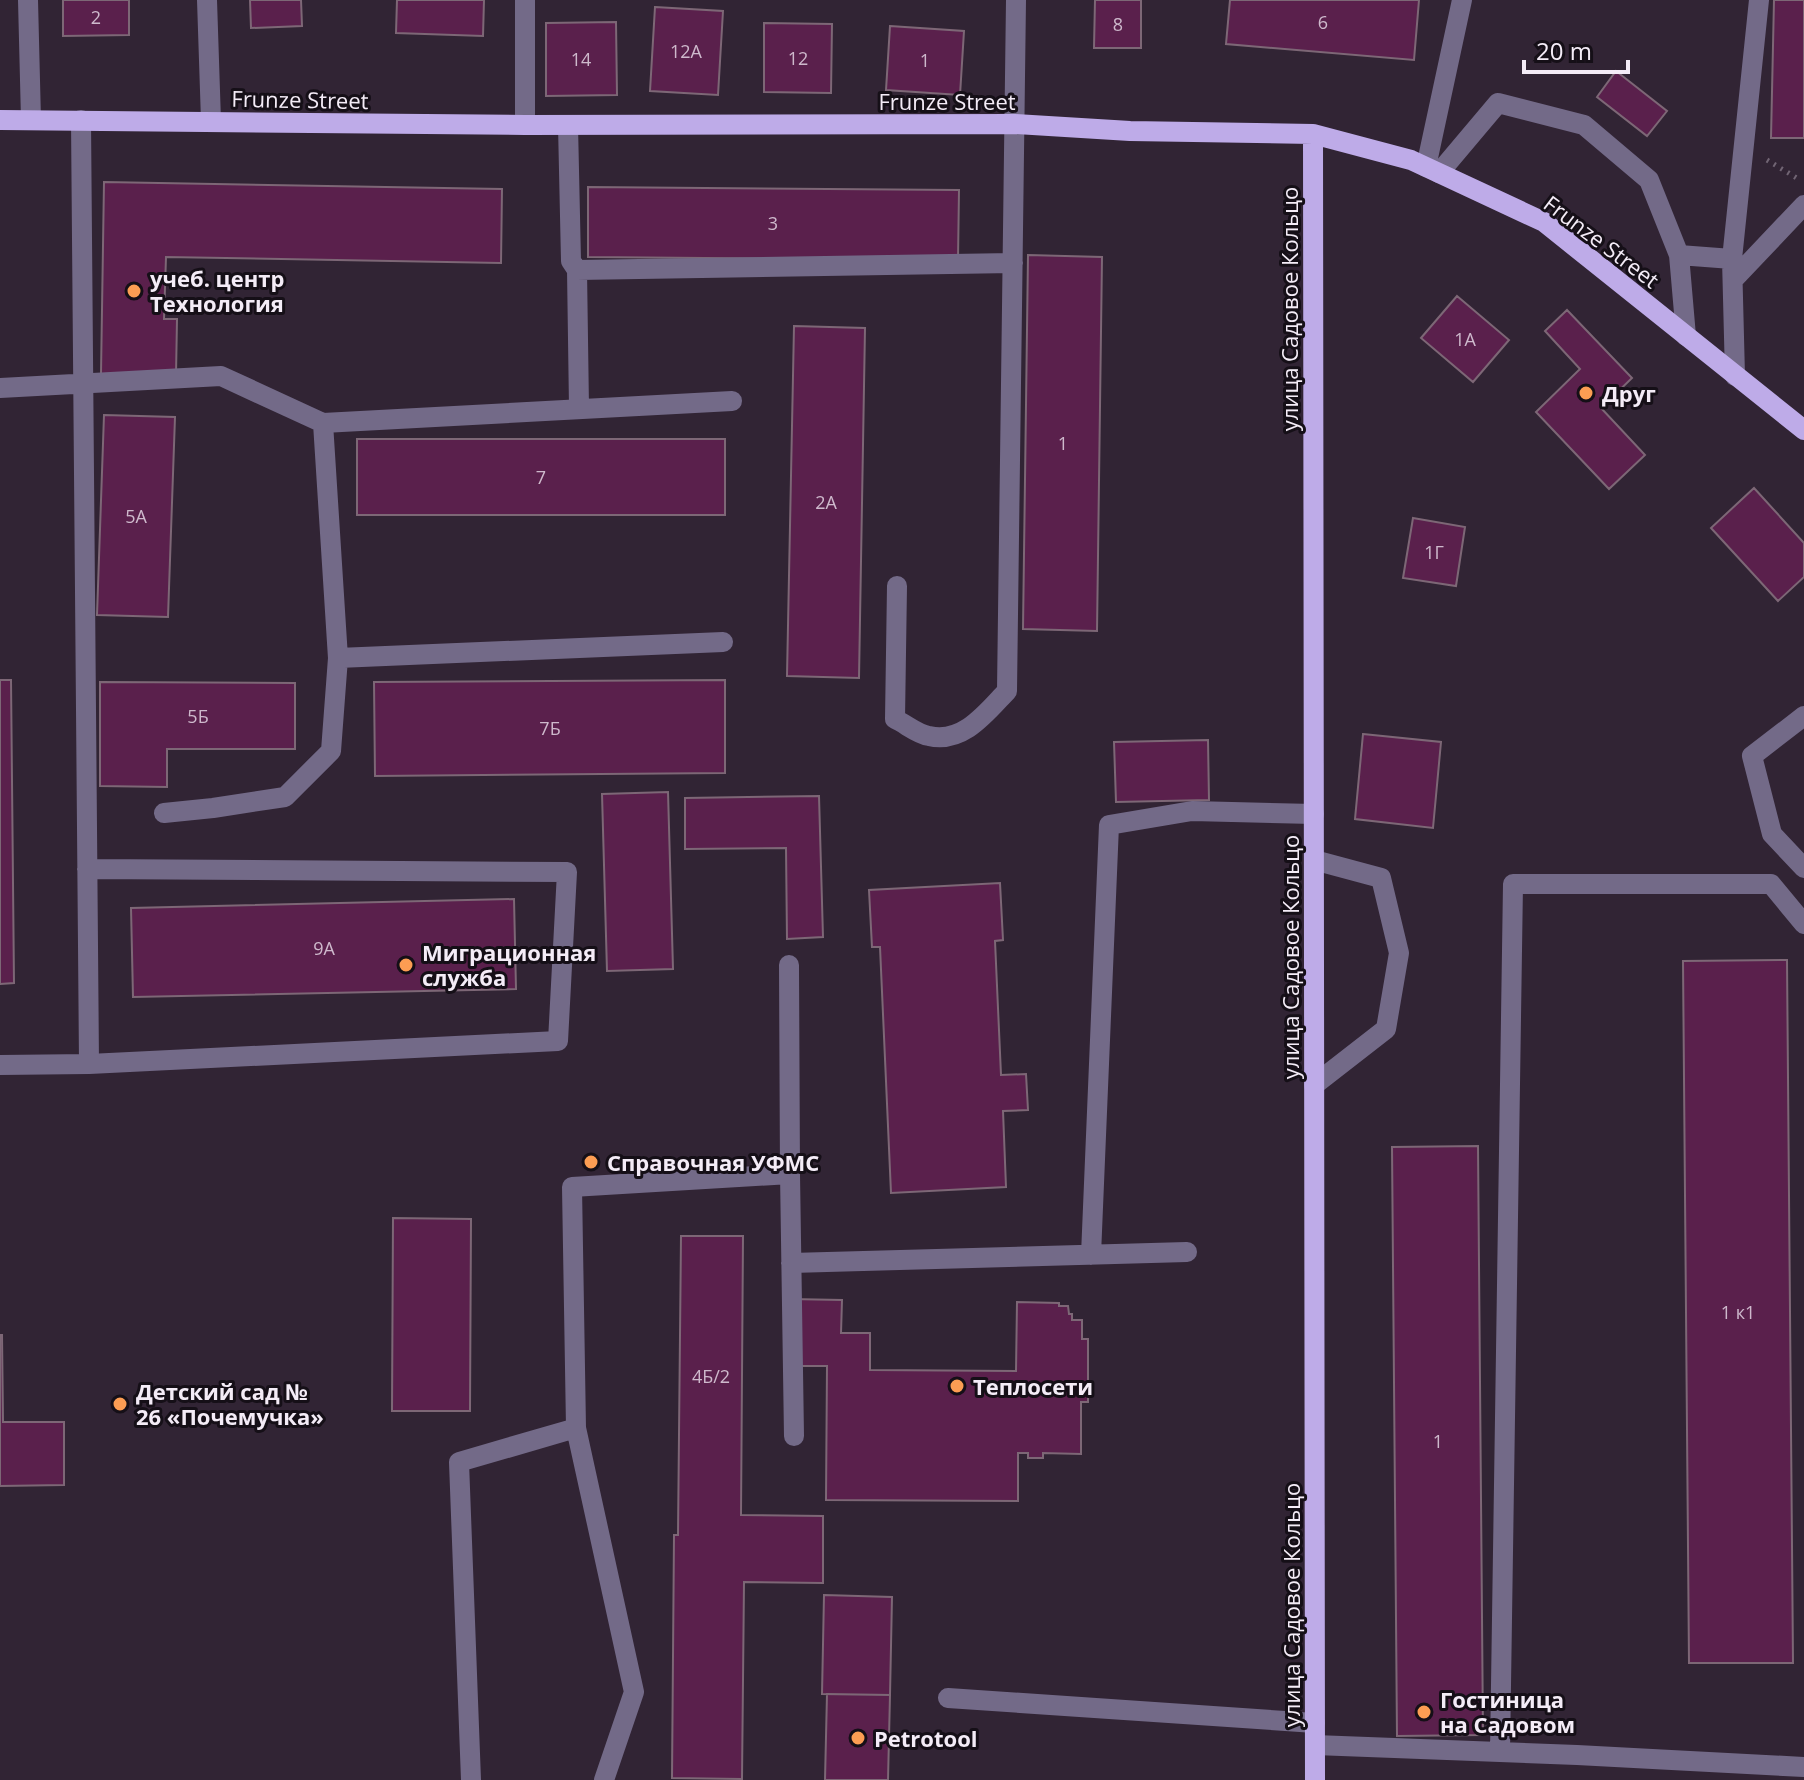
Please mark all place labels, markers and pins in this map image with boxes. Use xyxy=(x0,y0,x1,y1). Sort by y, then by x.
place label: учеб. центр Технология xyxy=(150,263,284,318)
marker: учеб. центр Технология xyxy=(125,282,143,300)
place label: Друг xyxy=(1602,378,1656,408)
marker: Друг xyxy=(1577,384,1595,402)
place label: Миграционная служба xyxy=(422,937,596,992)
marker: Миграционная служба xyxy=(397,956,415,974)
place label: Справочная УФМС xyxy=(607,1147,819,1177)
marker: Справочная УФМС xyxy=(582,1153,600,1171)
place label: Теплосети xyxy=(973,1371,1093,1401)
place label: Детский сад № 26 «Почемучка» xyxy=(136,1376,324,1431)
marker: Теплосети xyxy=(948,1377,966,1395)
marker: Детский сад № 26 «Почемучка» xyxy=(111,1395,129,1413)
place label: Гостиница на Садовом xyxy=(1440,1684,1575,1739)
marker: Гостиница на Садовом xyxy=(1415,1703,1433,1721)
place label: Petrotool xyxy=(874,1723,977,1753)
marker: Petrotool xyxy=(849,1729,867,1747)

